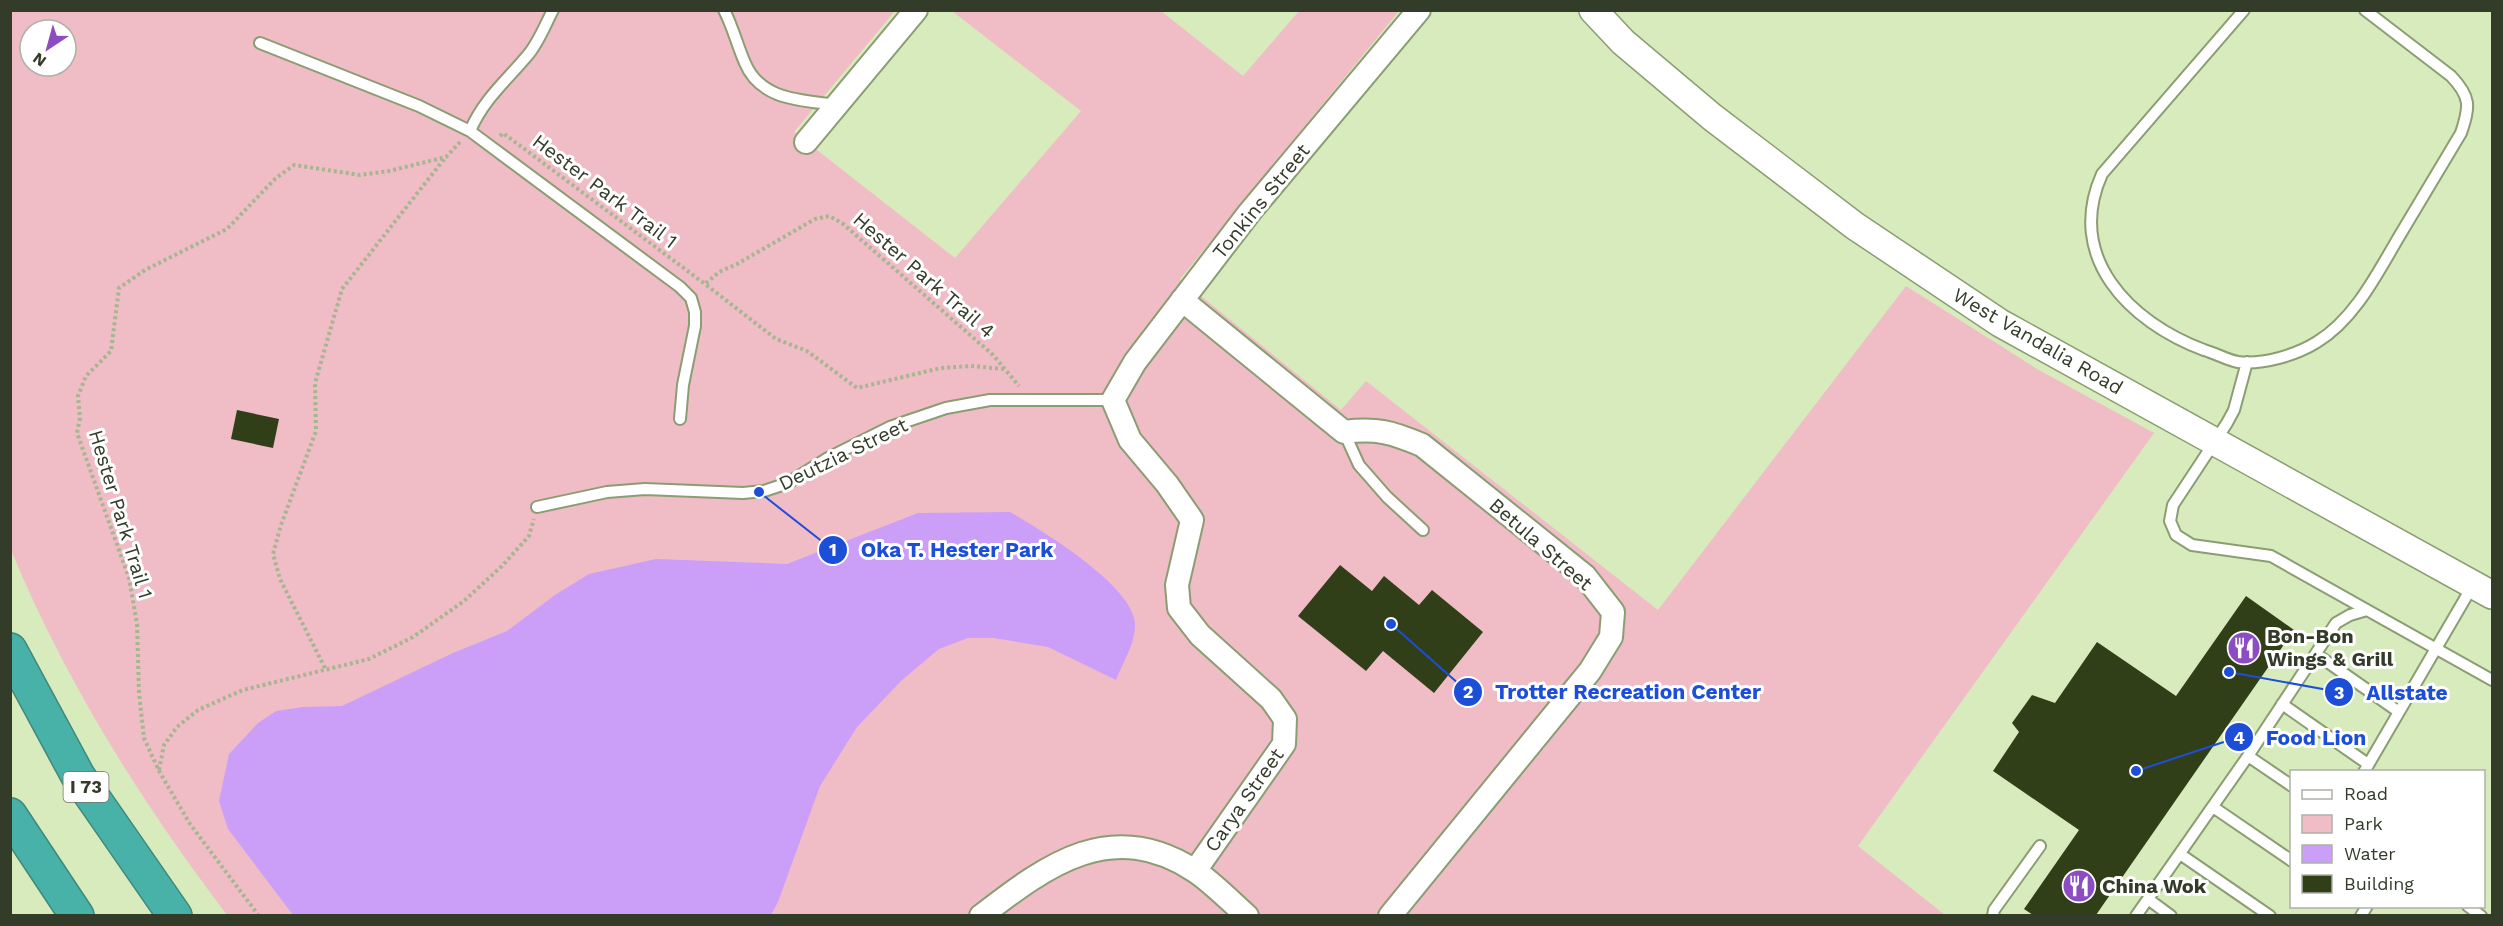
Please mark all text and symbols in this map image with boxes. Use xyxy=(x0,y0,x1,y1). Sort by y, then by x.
north arrow xyxy=(18,18,78,78)
text: N xyxy=(29,49,50,71)
street label: Hester Park Trail 1 xyxy=(528,129,682,253)
street label: Tonkins Street xyxy=(1207,138,1315,263)
street label: Hester Park Trail 4 xyxy=(848,207,1000,343)
street label: West Vandalia Road xyxy=(1949,283,2127,399)
street label: Deutzia Street xyxy=(775,412,912,496)
street label: Hester Park Trail 1 xyxy=(84,427,158,601)
street label: Betula Street xyxy=(1484,493,1598,596)
callout: Oka T. Hester Park xyxy=(818,530,1066,569)
text: Oka T. Hester Park xyxy=(861,537,1054,562)
text: 1 xyxy=(829,539,837,560)
place label: Bon-Bon Wings & Grill xyxy=(2267,624,2394,671)
restaurant icon: Bon-Bon Wings & Grill xyxy=(2226,630,2262,666)
callout: Trotter Recreation Center xyxy=(1453,672,1774,711)
callout: Allstate xyxy=(2324,673,2460,712)
text: Trotter Recreation Center xyxy=(1495,679,1761,704)
text: Allstate xyxy=(2366,680,2448,705)
text: 2 xyxy=(1463,681,1473,702)
text: 3 xyxy=(2334,682,2344,703)
callout: Food Lion xyxy=(2224,718,2378,757)
text: Food Lion xyxy=(2266,725,2366,750)
text: 4 xyxy=(2233,727,2245,748)
street label: Carya Street xyxy=(1199,743,1289,856)
legend xyxy=(2290,770,2485,908)
road number: I 73 xyxy=(64,772,109,802)
text: Road xyxy=(2344,783,2388,804)
text: Park xyxy=(2344,813,2383,834)
text: Water xyxy=(2344,843,2396,864)
restaurant icon: China Wok xyxy=(2061,868,2097,904)
text: Building xyxy=(2344,873,2414,894)
place label: China Wok xyxy=(2102,874,2207,898)

